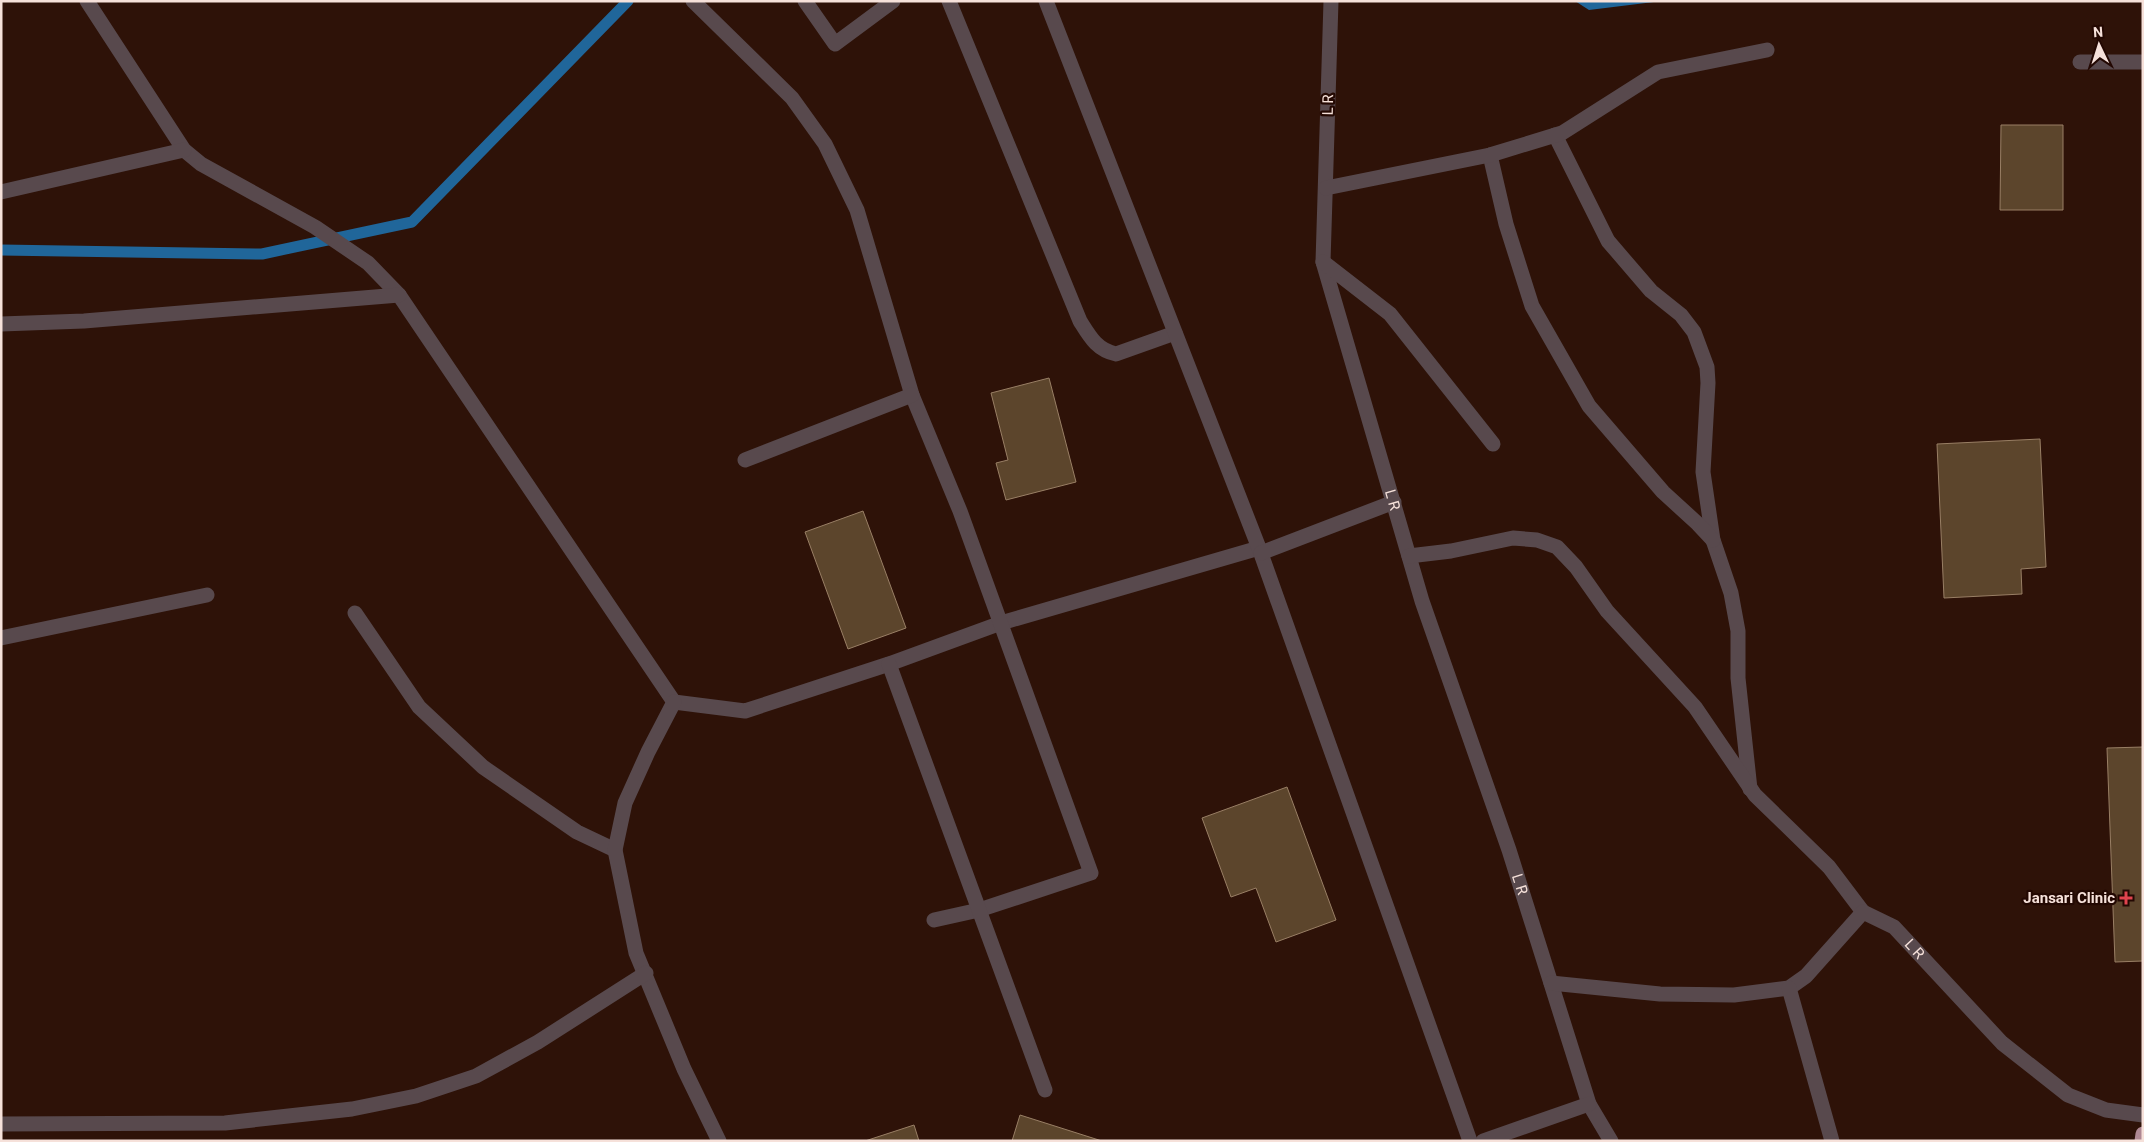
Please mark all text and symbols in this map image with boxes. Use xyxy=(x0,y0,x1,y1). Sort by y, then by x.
north arrow xyxy=(2074,20,2124,70)
text: N xyxy=(2093,24,2104,40)
street label: L R xyxy=(1319,94,1337,116)
street label: L R xyxy=(1381,487,1404,513)
street label: L R xyxy=(1508,872,1532,897)
place label: Jansari Clinic xyxy=(2023,889,2115,907)
marker: Jansari Clinic xyxy=(2119,891,2133,905)
street label: L R xyxy=(1901,935,1928,963)

